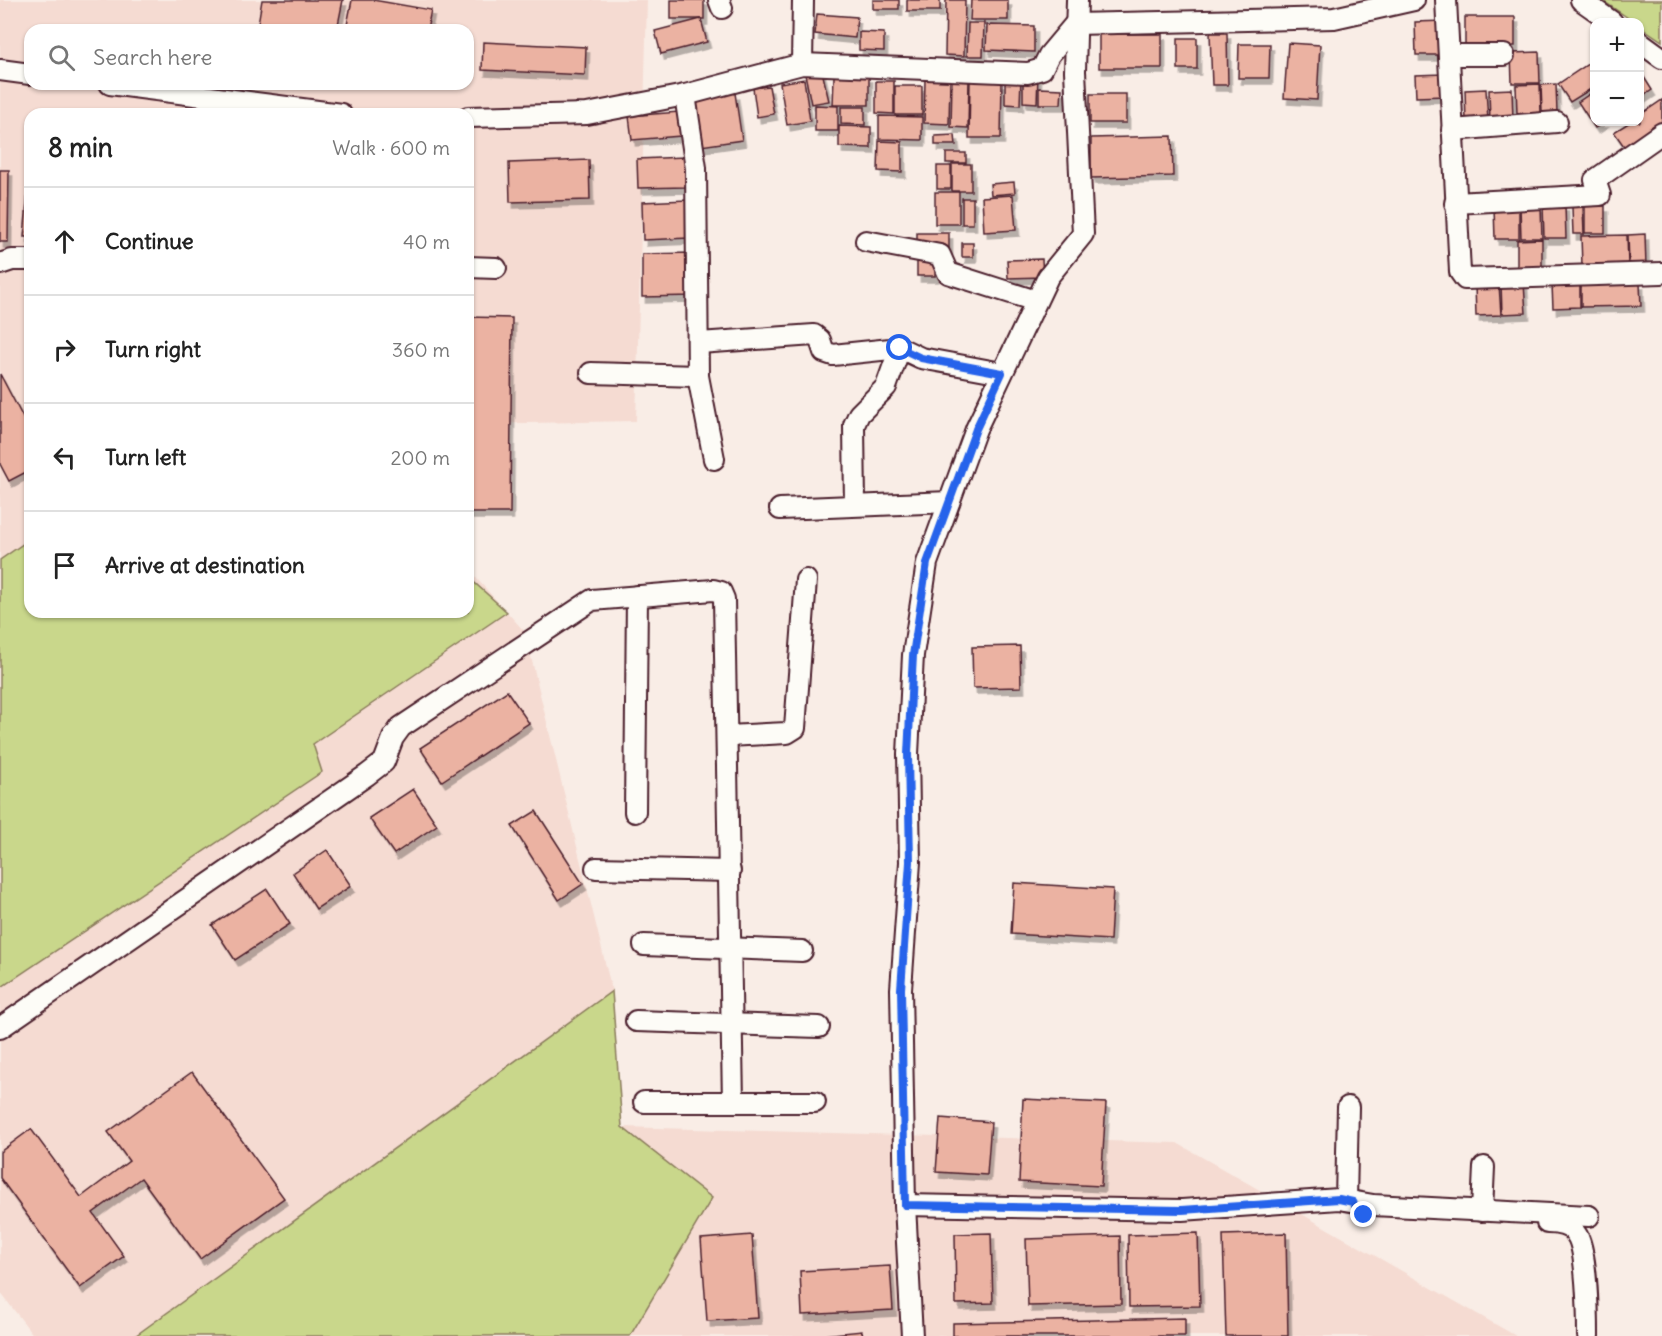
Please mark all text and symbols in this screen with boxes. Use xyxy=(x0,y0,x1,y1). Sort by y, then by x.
map controls xyxy=(1590,18,1644,126)
button: + xyxy=(1590,18,1644,72)
search box xyxy=(24,24,474,90)
icon: search xyxy=(45,41,78,74)
text: Search here xyxy=(93,43,212,71)
button: − xyxy=(1590,72,1644,126)
text: 8 min xyxy=(48,131,113,164)
text: Walk · 600 m xyxy=(332,135,450,160)
icon: ahead xyxy=(48,225,81,258)
text: Continue xyxy=(105,227,194,255)
text: 40 m xyxy=(403,229,450,254)
icon: right xyxy=(48,333,81,366)
route start xyxy=(886,334,912,360)
text: Turn right xyxy=(105,335,201,363)
text: 360 m xyxy=(392,337,450,362)
icon: left xyxy=(48,441,81,474)
text: Turn left xyxy=(105,443,186,471)
text: 200 m xyxy=(390,445,450,470)
icon: arrive xyxy=(48,549,81,582)
text: Arrive at destination xyxy=(105,551,305,579)
route end xyxy=(1350,1201,1376,1227)

